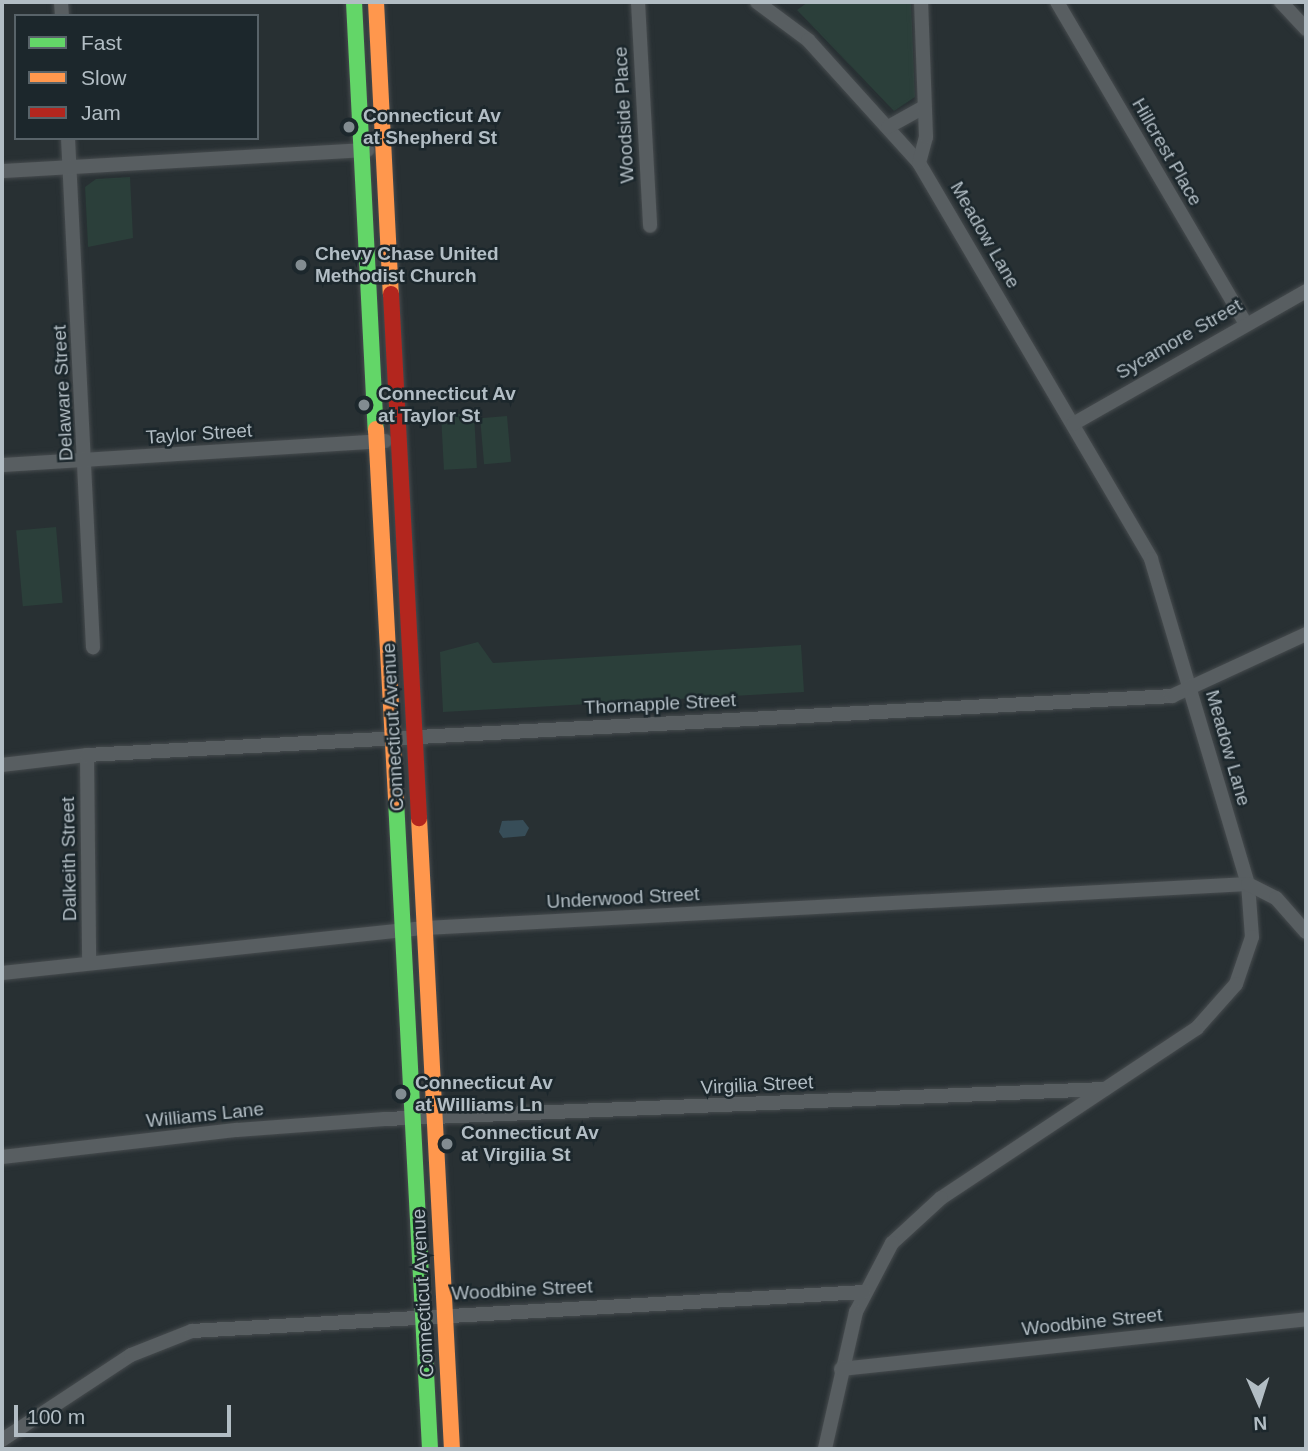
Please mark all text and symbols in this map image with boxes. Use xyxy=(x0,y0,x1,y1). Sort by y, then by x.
legend xyxy=(14,14,259,140)
text: Fast xyxy=(81,31,122,54)
street label: Woodside Place xyxy=(609,46,639,184)
text: Slow xyxy=(81,66,127,89)
street label: Hillcrest Place xyxy=(1127,94,1207,210)
text: Jam xyxy=(81,101,121,124)
place label: Connecticut Av at Shepherd St xyxy=(363,105,502,149)
marker: Connecticut Av at Shepherd St xyxy=(341,119,357,135)
street label: Meadow Lane xyxy=(945,178,1025,292)
place label: Chevy Chase United Methodist Church xyxy=(315,243,499,287)
marker: Chevy Chase United Methodist Church xyxy=(293,257,309,273)
street label: Sycamore Street xyxy=(1112,294,1246,384)
street label: Delaware Street xyxy=(48,324,78,462)
place label: Connecticut Av at Taylor St xyxy=(378,383,517,427)
marker: Connecticut Av at Taylor St xyxy=(356,397,372,413)
street label: Taylor Street xyxy=(145,419,253,449)
street label: Connecticut Avenue xyxy=(377,642,409,812)
street label: Meadow Lane xyxy=(1201,687,1255,809)
street label: Thornapple Street xyxy=(583,689,737,719)
street label: Dalkeith Street xyxy=(57,797,81,921)
street label: Underwood Street xyxy=(546,883,700,913)
street label: Virgilia Street xyxy=(700,1071,814,1099)
place label: Connecticut Av at Williams Ln xyxy=(415,1072,554,1116)
marker: Connecticut Av at Williams Ln xyxy=(393,1086,409,1102)
street label: Williams Lane xyxy=(145,1097,265,1133)
place label: Connecticut Av at Virgilia St xyxy=(461,1122,600,1166)
marker: Connecticut Av at Virgilia St xyxy=(439,1136,455,1152)
street label: Connecticut Avenue xyxy=(407,1208,439,1378)
street label: Woodbine Street xyxy=(451,1275,593,1305)
street label: Woodbine Street xyxy=(1021,1303,1163,1341)
north arrow xyxy=(1224,1367,1294,1437)
scale bar xyxy=(18,1392,234,1436)
text: 100 m xyxy=(27,1405,85,1428)
text: N xyxy=(1253,1413,1268,1434)

